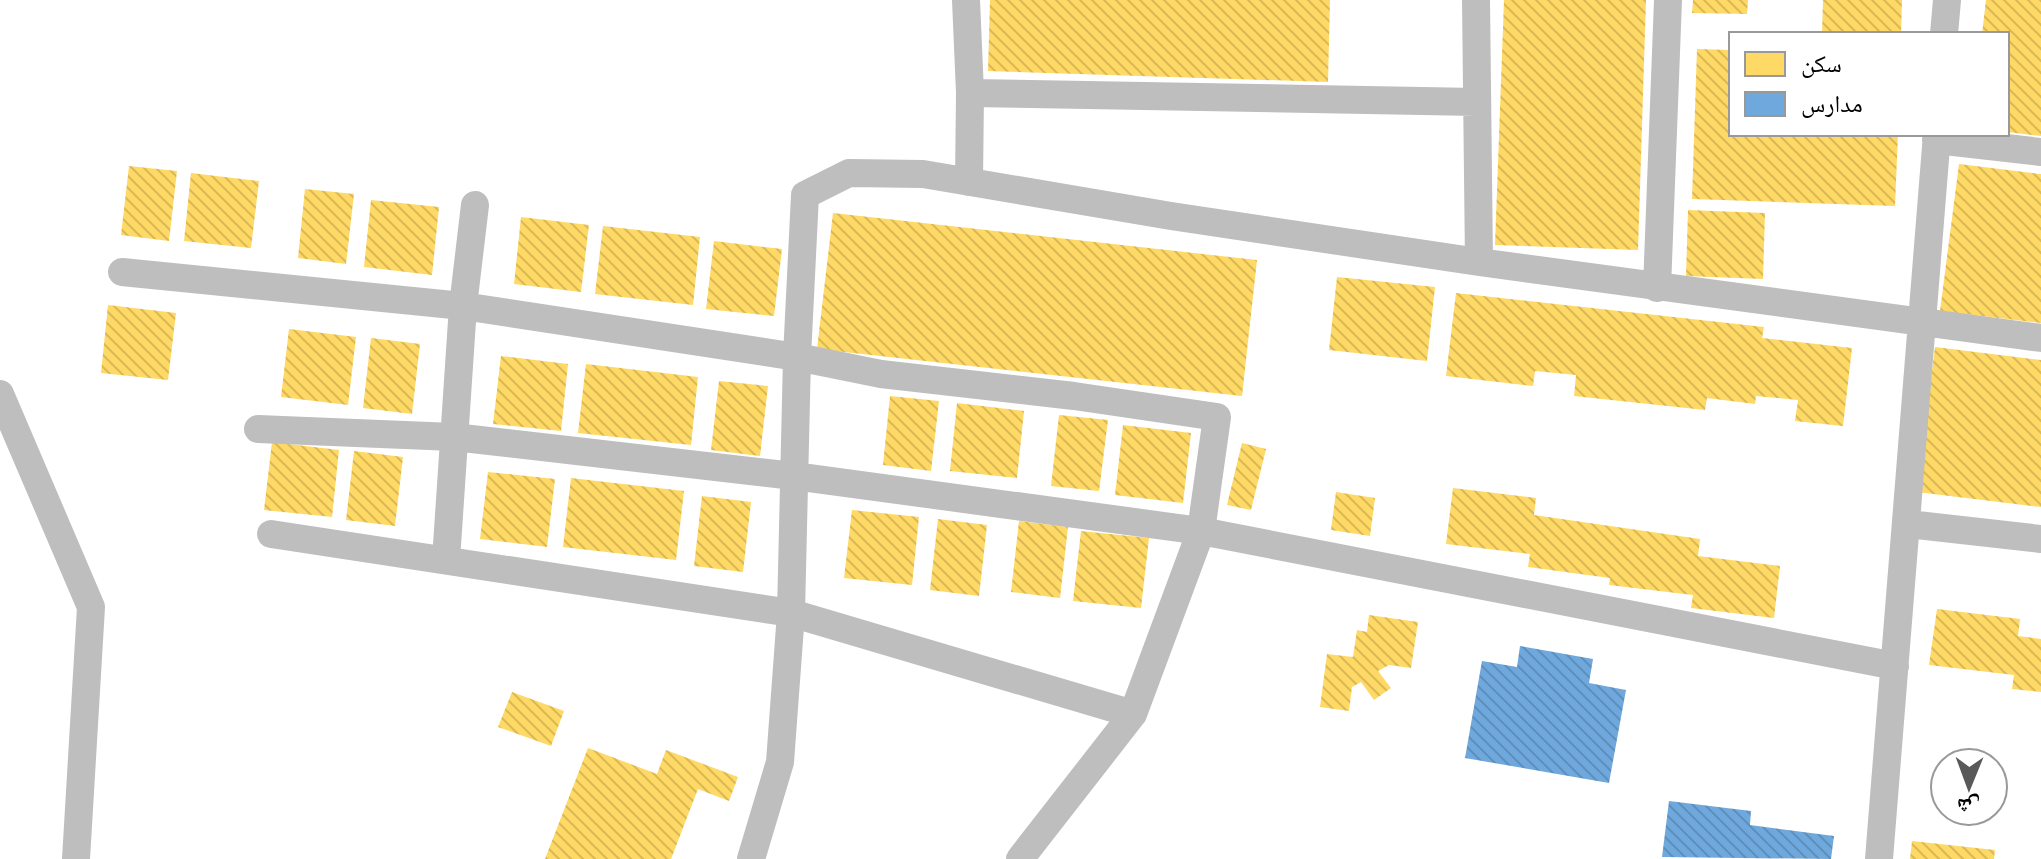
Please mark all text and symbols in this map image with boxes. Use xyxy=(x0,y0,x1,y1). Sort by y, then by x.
legend xyxy=(1729,32,2009,136)
text: سكن xyxy=(1801,49,1842,78)
text: مدارس xyxy=(1801,89,1863,118)
north arrow xyxy=(1929,747,2009,827)
text: ش xyxy=(1957,793,1981,820)

